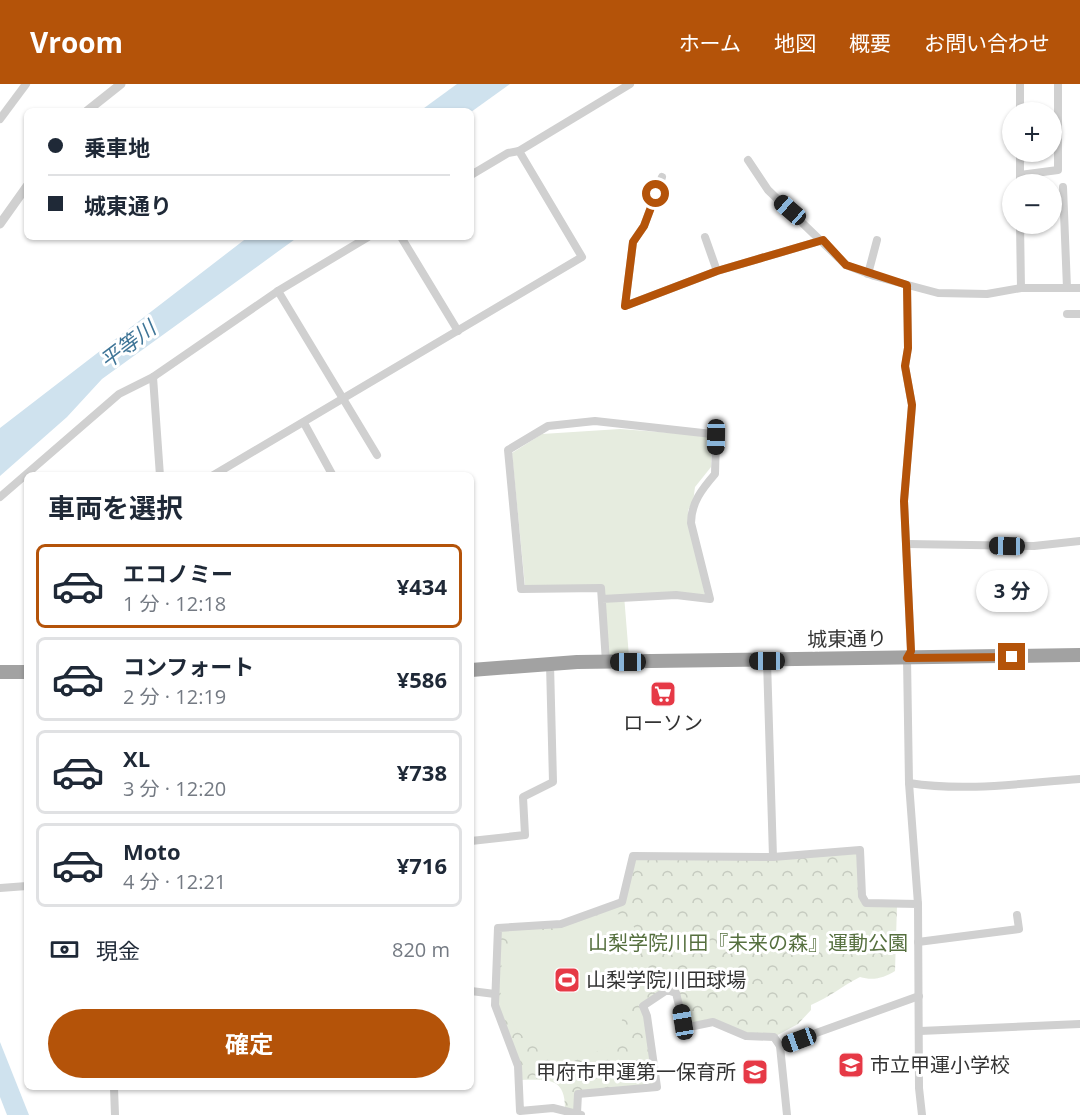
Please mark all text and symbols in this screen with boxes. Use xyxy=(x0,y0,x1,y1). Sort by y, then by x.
text: Vroom xyxy=(30,23,123,61)
text: ホーム xyxy=(679,29,741,57)
text: 地図 xyxy=(774,29,816,57)
text: 概要 xyxy=(849,29,891,57)
text: お問い合わせ xyxy=(924,29,1050,57)
map controls xyxy=(1002,102,1062,234)
button: + xyxy=(1002,102,1062,162)
text: 乗車地 xyxy=(84,132,150,162)
button: − xyxy=(1002,174,1062,234)
route start xyxy=(642,180,669,207)
text: 城東通り xyxy=(84,190,172,220)
car xyxy=(771,191,809,229)
water label: 平等川 xyxy=(94,313,163,374)
car xyxy=(707,419,725,455)
text: 車両を選択 xyxy=(48,489,183,526)
car xyxy=(989,537,1025,555)
text: エコノミー xyxy=(123,558,233,588)
icon: car xyxy=(51,559,105,613)
callout: 3 分 xyxy=(976,570,1048,612)
text: ¥434 xyxy=(397,571,447,601)
text: 3 分 xyxy=(994,577,1030,604)
text: 1 分 · 12:18 xyxy=(123,590,226,617)
street label: 城東通り xyxy=(807,624,887,653)
route end xyxy=(998,643,1025,670)
text: コンフォート xyxy=(123,651,254,681)
icon: car xyxy=(51,652,105,706)
car xyxy=(749,652,785,670)
car xyxy=(610,653,646,671)
text: ¥586 xyxy=(397,664,447,694)
supermarket icon: ローソン xyxy=(648,679,678,709)
text: 2 分 · 12:19 xyxy=(123,683,226,710)
place label: ローソン xyxy=(623,709,703,736)
text: XL xyxy=(123,743,150,773)
icon: car xyxy=(51,745,105,799)
text: ¥738 xyxy=(397,757,447,787)
text: 3 分 · 12:20 xyxy=(123,775,226,802)
text: Moto xyxy=(123,836,181,866)
icon: car xyxy=(51,838,105,892)
text: ¥716 xyxy=(397,850,447,880)
text: 4 分 · 12:21 xyxy=(123,868,226,895)
park label: 山梨学院川田『未来の森』運動公園 xyxy=(588,929,908,956)
icon: cash xyxy=(48,933,81,966)
text: 現金 xyxy=(96,935,140,965)
text: 820 m xyxy=(392,936,450,963)
sports icon: 山梨学院川田球場 xyxy=(552,965,582,995)
place label: 山梨学院川田球場 xyxy=(586,966,746,993)
car xyxy=(671,1003,695,1041)
button: 確定 xyxy=(48,1009,450,1078)
car xyxy=(779,1025,819,1055)
school or university icon: 市立甲運小学校 xyxy=(836,1050,866,1080)
place label: 市立甲運小学校 xyxy=(870,1051,1010,1078)
school or university icon: 甲府市甲運第一保育所 xyxy=(740,1057,770,1087)
place label: 甲府市甲運第一保育所 xyxy=(536,1058,736,1085)

